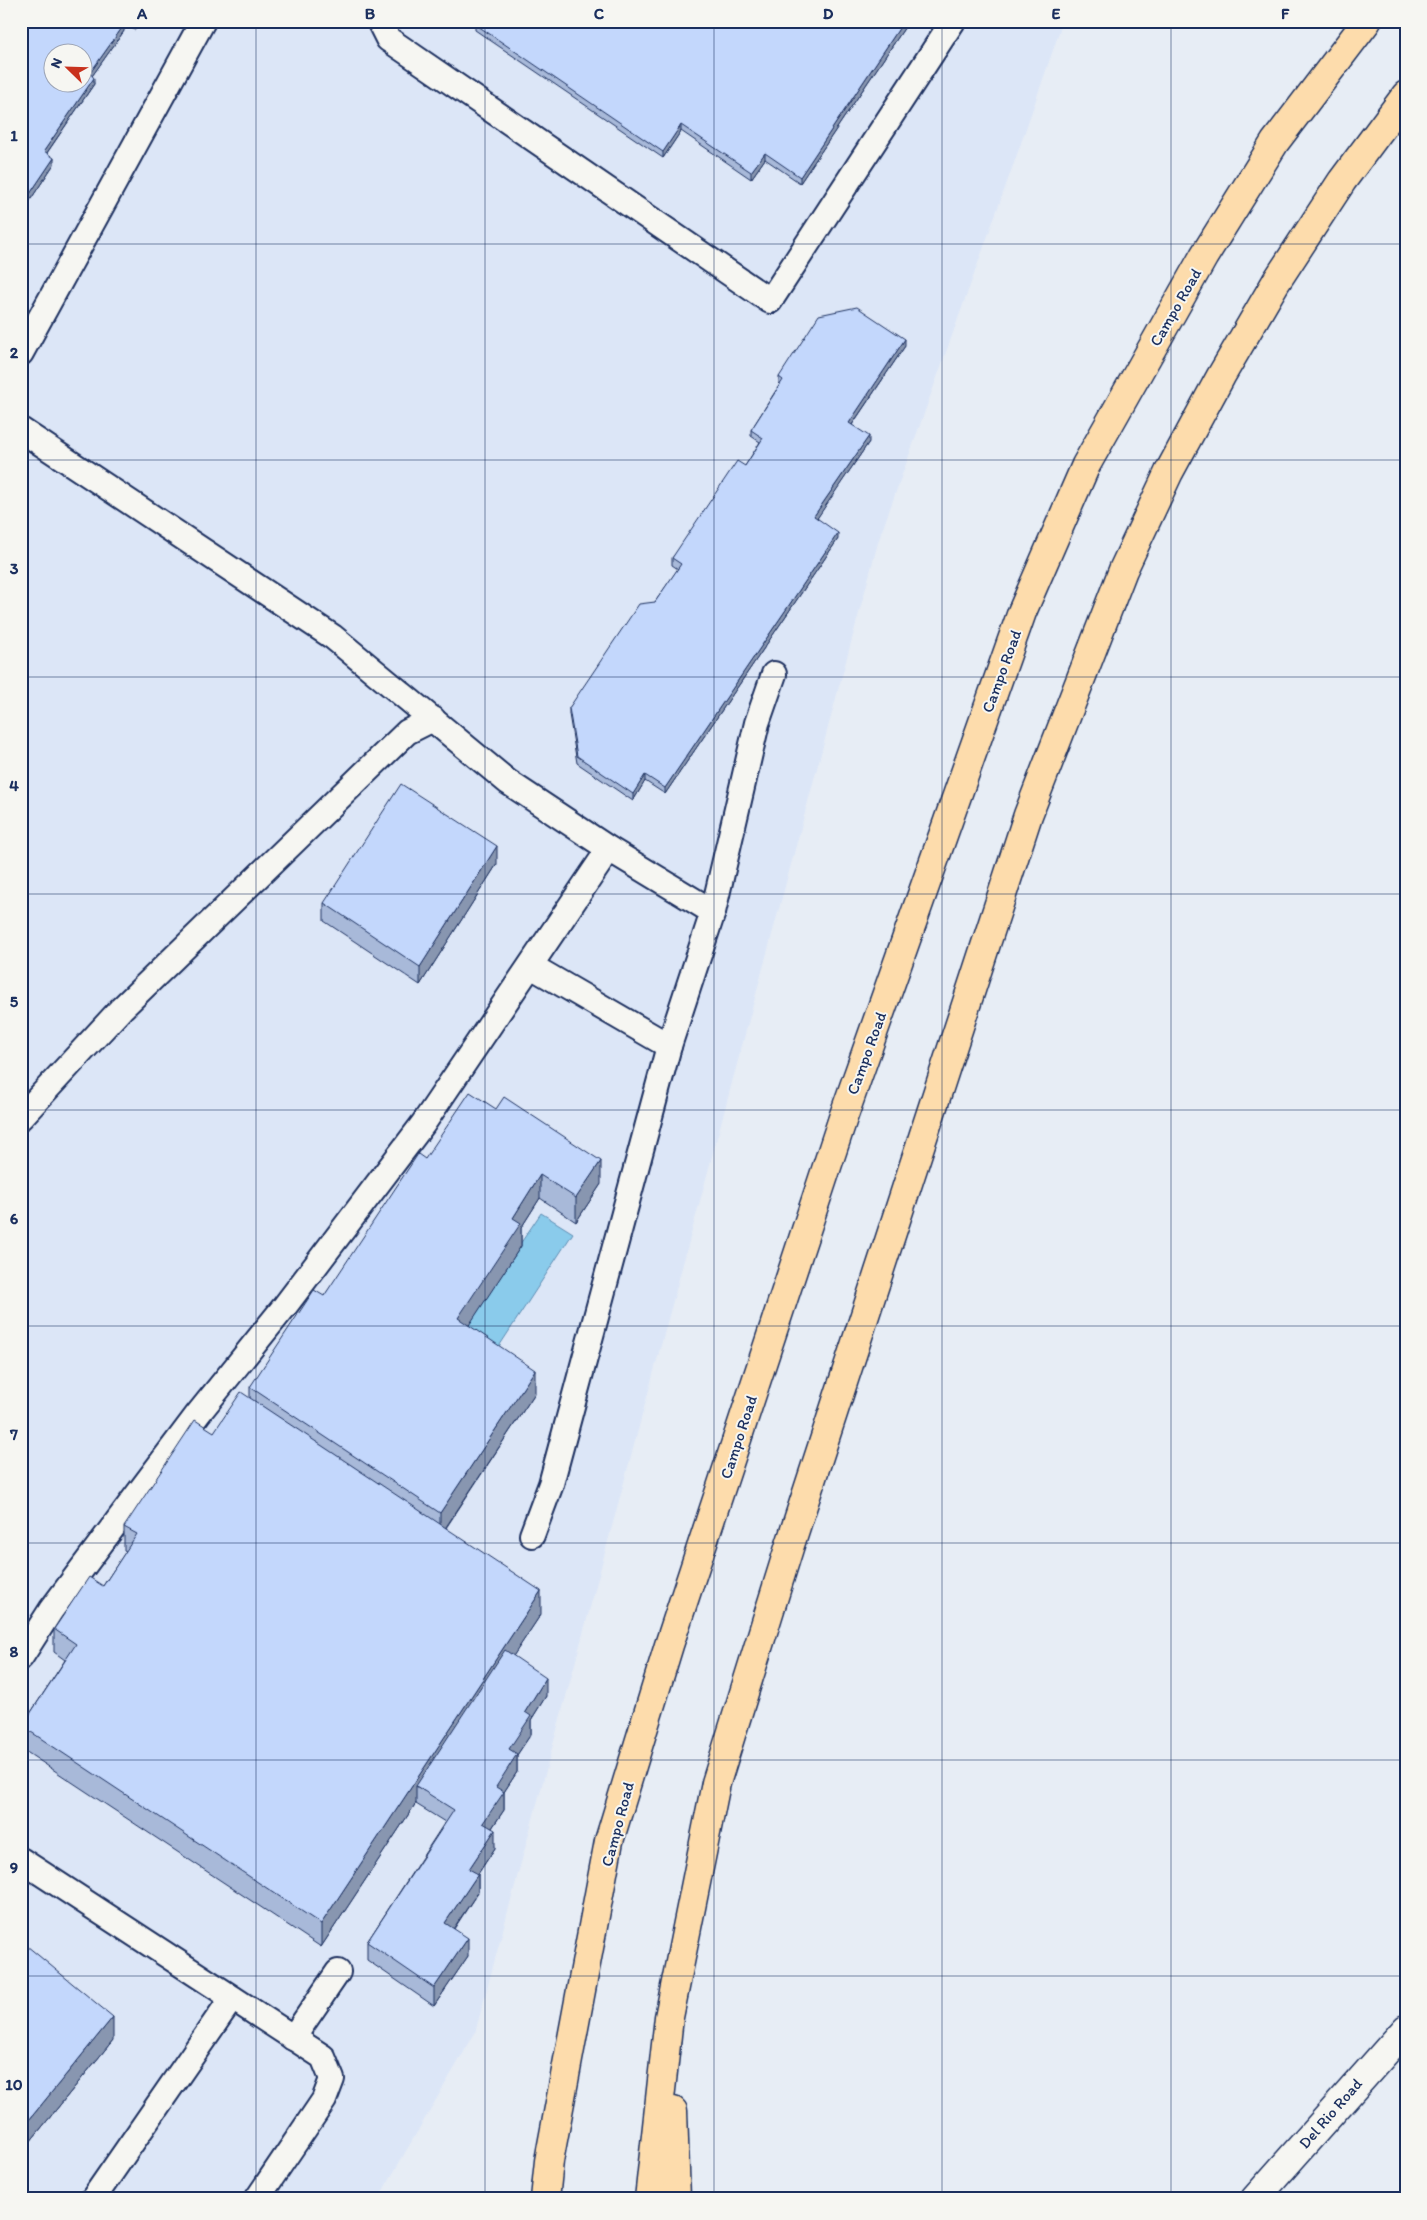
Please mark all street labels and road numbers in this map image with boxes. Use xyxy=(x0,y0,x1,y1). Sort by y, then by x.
street label: Campo Road xyxy=(1146,265,1206,350)
street label: Campo Road xyxy=(978,627,1025,715)
street label: Campo Road xyxy=(843,1009,890,1097)
street label: Campo Road xyxy=(716,1393,761,1481)
street label: Campo Road xyxy=(597,1779,638,1869)
street label: Del Rio Road xyxy=(1295,2074,1366,2152)

